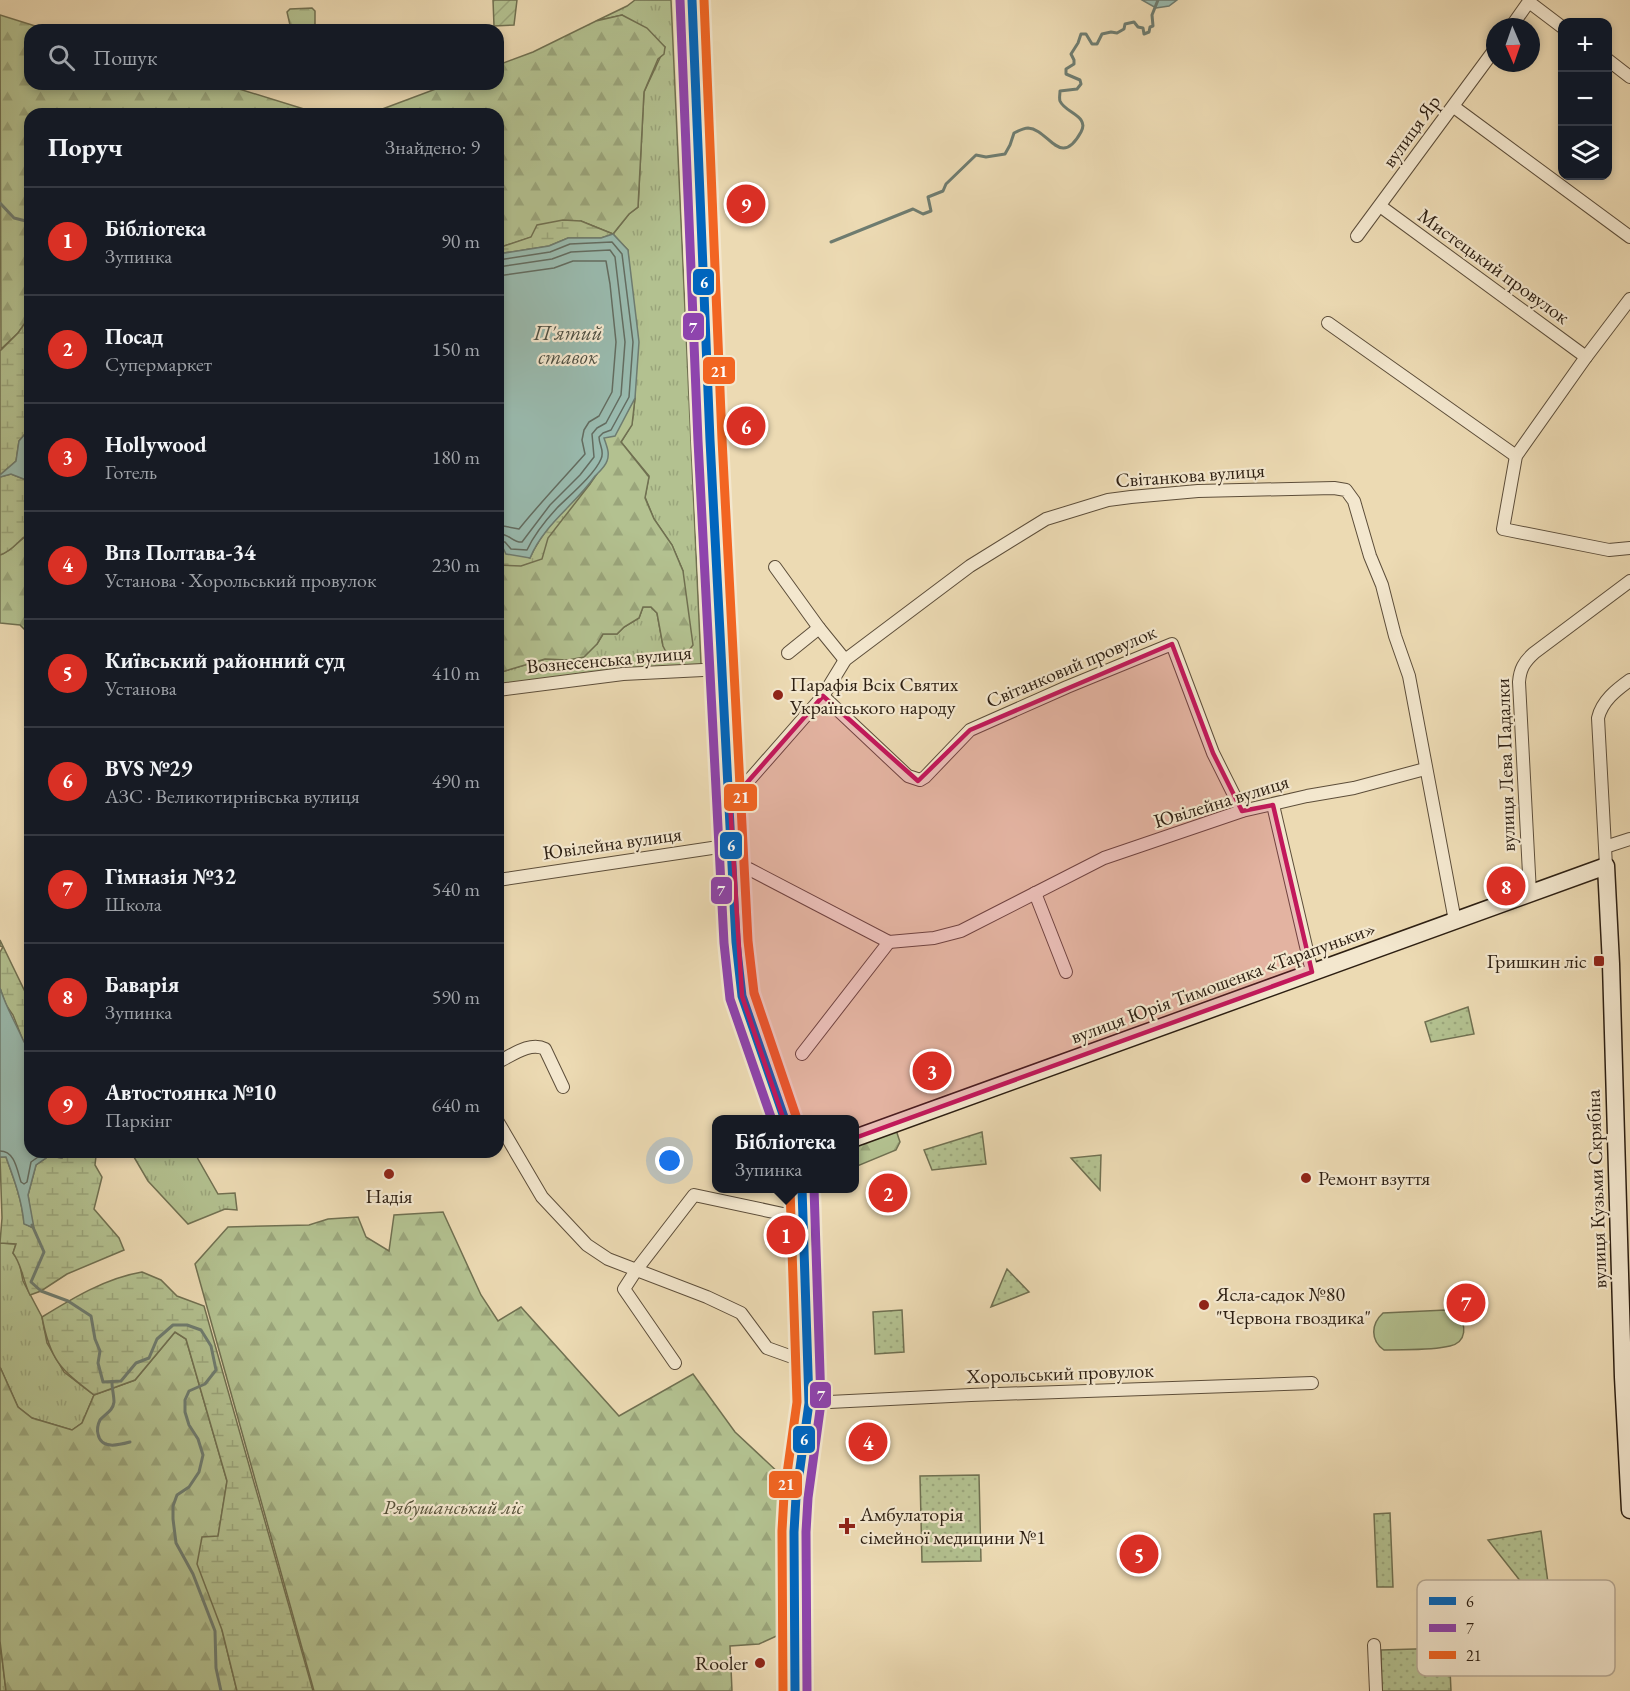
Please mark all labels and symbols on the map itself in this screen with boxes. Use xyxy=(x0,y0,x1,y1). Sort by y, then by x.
north arrow xyxy=(1486,18,1540,72)
street label: вулиця Яр xyxy=(1376,90,1446,172)
pin: 9 xyxy=(726,182,766,226)
street label: Мистецький провулок xyxy=(1413,202,1575,330)
line badge: 6 xyxy=(692,268,715,296)
text: 6 xyxy=(700,272,709,293)
line badge: 7 xyxy=(682,312,705,341)
text: 7 xyxy=(689,317,698,338)
water label: П'ятий ставок xyxy=(533,319,603,370)
line badge: 21 xyxy=(702,356,736,385)
text: 21 xyxy=(711,361,727,382)
pin: 6 xyxy=(726,404,766,448)
street label: Світанкова вулиця xyxy=(1115,457,1266,493)
street label: Світанковий провулок xyxy=(982,618,1161,714)
street label: Вознесенська вулиця xyxy=(525,639,693,679)
place label: Парафія Всіх Святих Українського народу xyxy=(789,671,959,720)
street label: вулиця Лева Падалки xyxy=(1489,677,1521,852)
marker: Парафія Всіх Святих Українського народу xyxy=(771,688,785,702)
street label: Ювілейна вулиця xyxy=(1150,768,1292,834)
line badge: 21 xyxy=(723,783,758,812)
text: 21 xyxy=(733,787,749,808)
street label: Ювілейна вулиця xyxy=(541,820,683,866)
line badge: 6 xyxy=(719,831,743,860)
text: 6 xyxy=(727,835,736,856)
pin: 8 xyxy=(1486,864,1526,908)
line badge: 7 xyxy=(710,876,733,905)
text: 7 xyxy=(717,880,726,901)
street label: вулиця Юрія Тимошенка «Тарапуньки» xyxy=(1067,915,1379,1049)
place label: Гришкин ліс xyxy=(1487,948,1587,974)
marker: Гришкин ліс xyxy=(1592,954,1606,968)
pin: 3 xyxy=(912,1048,952,1094)
street label: вулиця Кузьми Скрябіна xyxy=(1580,1089,1612,1289)
your location xyxy=(655,1146,684,1175)
place label: Ремонт взуття xyxy=(1318,1165,1430,1191)
marker: Надія xyxy=(382,1167,396,1181)
pin: 2 xyxy=(868,1170,908,1216)
marker: Ремонт взуття xyxy=(1299,1171,1313,1185)
place label: Надія xyxy=(365,1183,413,1209)
pin: 1 xyxy=(766,1212,806,1258)
pin: 7 xyxy=(1446,1280,1486,1326)
place label: Ясла-садок №80 "Червона гвоздика" xyxy=(1215,1281,1371,1330)
marker: Ясла-садок №80 "Червона гвоздика" xyxy=(1197,1298,1211,1312)
street label: Хорольський провулок xyxy=(965,1357,1155,1389)
line badge: 7 xyxy=(809,1381,832,1409)
text: 7 xyxy=(817,1385,826,1406)
pin: 4 xyxy=(848,1420,888,1464)
line badge: 6 xyxy=(792,1425,816,1454)
text: 6 xyxy=(800,1429,809,1450)
line badge: 21 xyxy=(768,1470,803,1499)
text: 21 xyxy=(778,1474,794,1495)
park label: Рябушанський ліс xyxy=(383,1494,524,1520)
place label: Амбулаторія сімейної медицини №1 xyxy=(859,1501,1046,1550)
marker: Амбулаторія сімейної медицини №1 xyxy=(838,1517,856,1535)
pin: 5 xyxy=(1120,1532,1158,1576)
legend xyxy=(1417,1580,1615,1676)
text: 6 xyxy=(1466,1591,1474,1612)
text: 7 xyxy=(1466,1618,1474,1639)
text: 21 xyxy=(1466,1645,1481,1666)
place label: Rooler xyxy=(695,1650,748,1676)
marker: Rooler xyxy=(753,1656,767,1670)

